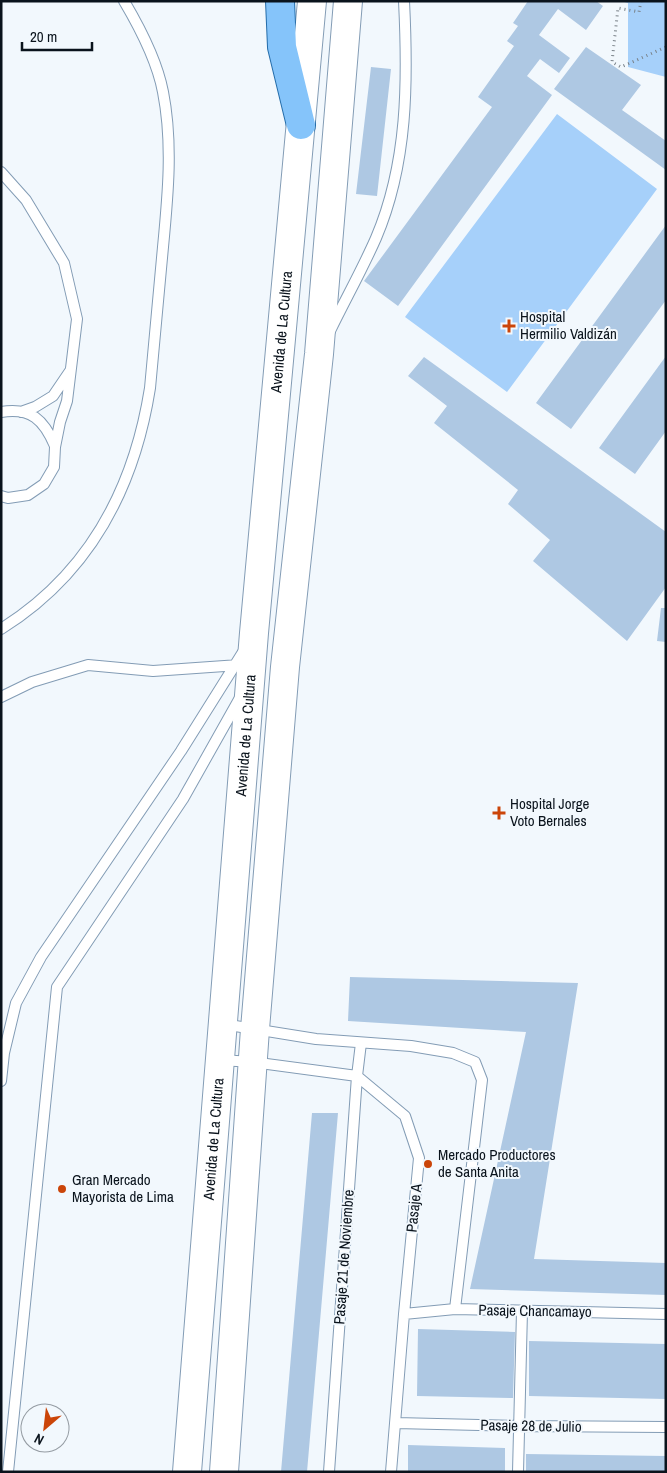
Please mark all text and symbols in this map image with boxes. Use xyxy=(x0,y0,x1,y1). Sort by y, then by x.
scale bar xyxy=(22,20,92,52)
text: 20 m xyxy=(30,26,57,47)
street label: Avenida de La Cultura xyxy=(265,270,297,395)
place label: Hospital Hermilio Valdizán xyxy=(520,306,617,344)
marker: Hospital Hermilio Valdizán xyxy=(502,319,516,333)
street label: Avenida de La Cultura xyxy=(230,673,261,798)
place label: Hospital Jorge Voto Bernales xyxy=(510,793,589,831)
marker: Hospital Jorge Voto Bernales xyxy=(492,806,506,820)
street label: Avenida de La Cultura xyxy=(198,1077,228,1202)
place label: Mercado Productores de Santa Anita xyxy=(438,1144,556,1182)
marker: Mercado Productores de Santa Anita xyxy=(422,1158,434,1170)
place label: Gran Mercado Mayorista de Lima xyxy=(72,1169,174,1207)
street label: Pasaje A xyxy=(401,1182,427,1233)
marker: Gran Mercado Mayorista de Lima xyxy=(56,1183,68,1195)
street label: Pasaje 21 de Noviembre xyxy=(328,1189,359,1325)
street label: Pasaje Chancamayo xyxy=(478,1299,592,1322)
north arrow xyxy=(20,1403,70,1453)
street label: Pasaje 28 de Julio xyxy=(480,1414,582,1437)
text: N xyxy=(31,1430,47,1449)

